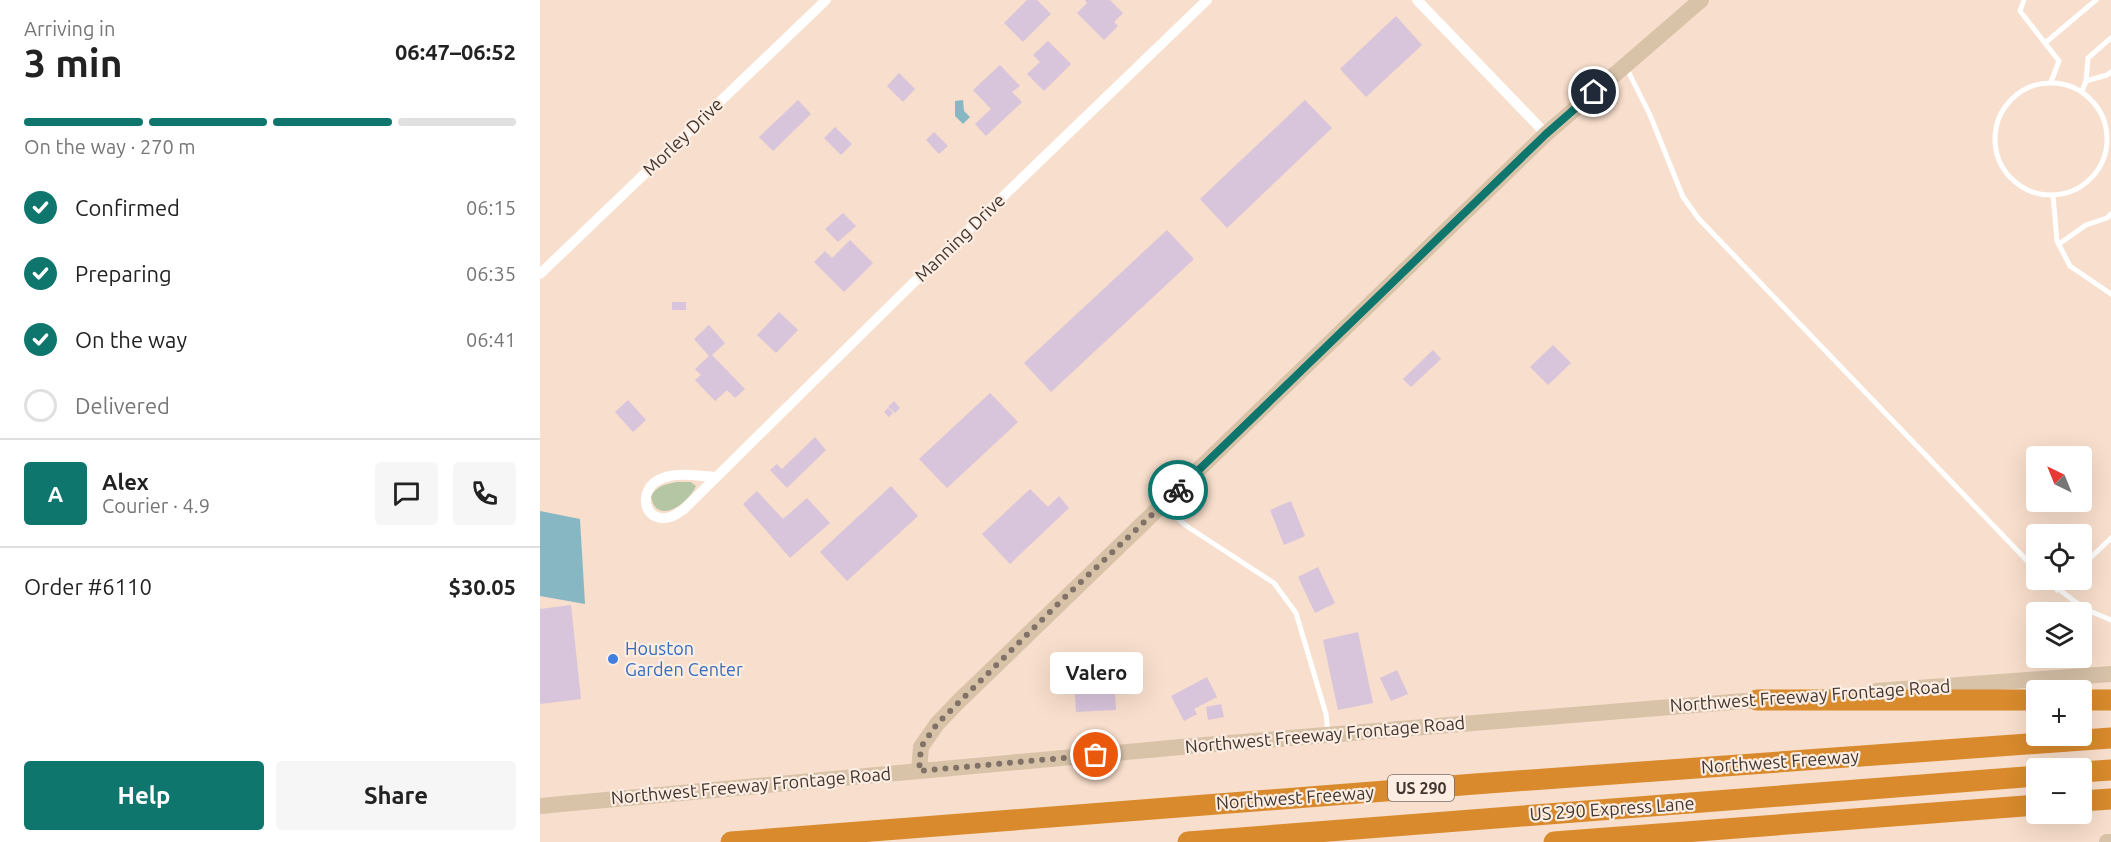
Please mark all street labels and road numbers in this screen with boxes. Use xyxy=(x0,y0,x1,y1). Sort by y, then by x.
street label: Morley Drive xyxy=(638,93,726,179)
street label: Manning Drive xyxy=(910,189,1008,285)
street label: Northwest Freeway Frontage Road xyxy=(1669,675,1951,715)
street label: Northwest Freeway Frontage Road xyxy=(1184,712,1466,756)
street label: Northwest Freeway xyxy=(1700,745,1860,776)
street label: Northwest Freeway Frontage Road xyxy=(610,763,892,807)
road number: US 290 xyxy=(1388,775,1454,801)
street label: Northwest Freeway xyxy=(1215,781,1375,812)
street label: US 290 Express Lane xyxy=(1529,792,1695,824)

